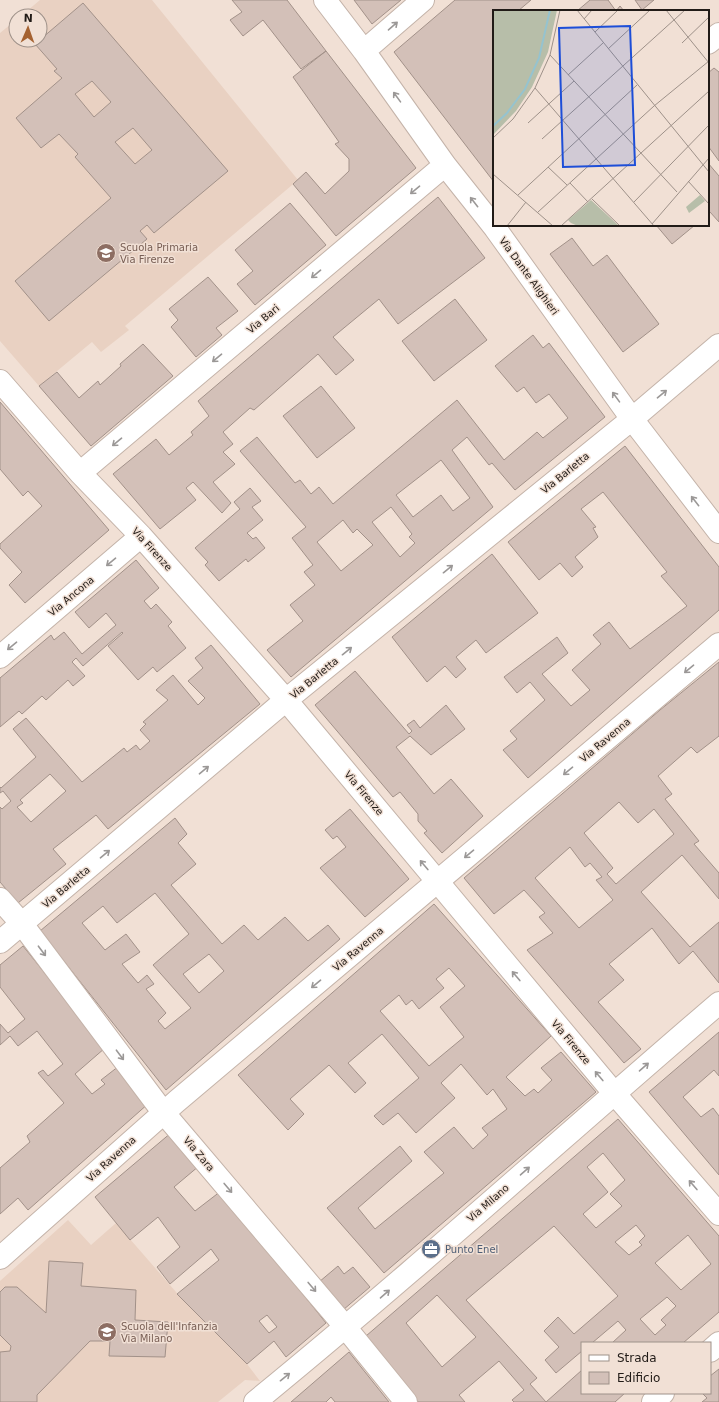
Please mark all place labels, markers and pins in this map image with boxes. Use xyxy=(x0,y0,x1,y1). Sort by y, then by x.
school or university icon: Scuola Primaria Via Firenze xyxy=(95,242,117,264)
place label: Scuola Primaria Via Firenze xyxy=(120,242,198,265)
office icon: Punto Enel xyxy=(420,1238,442,1260)
place label: Punto Enel xyxy=(445,1244,498,1255)
school or university icon: Scuola dell'Infanzia Via Milano xyxy=(96,1321,118,1343)
place label: Scuola dell'Infanzia Via Milano xyxy=(121,1321,218,1344)

